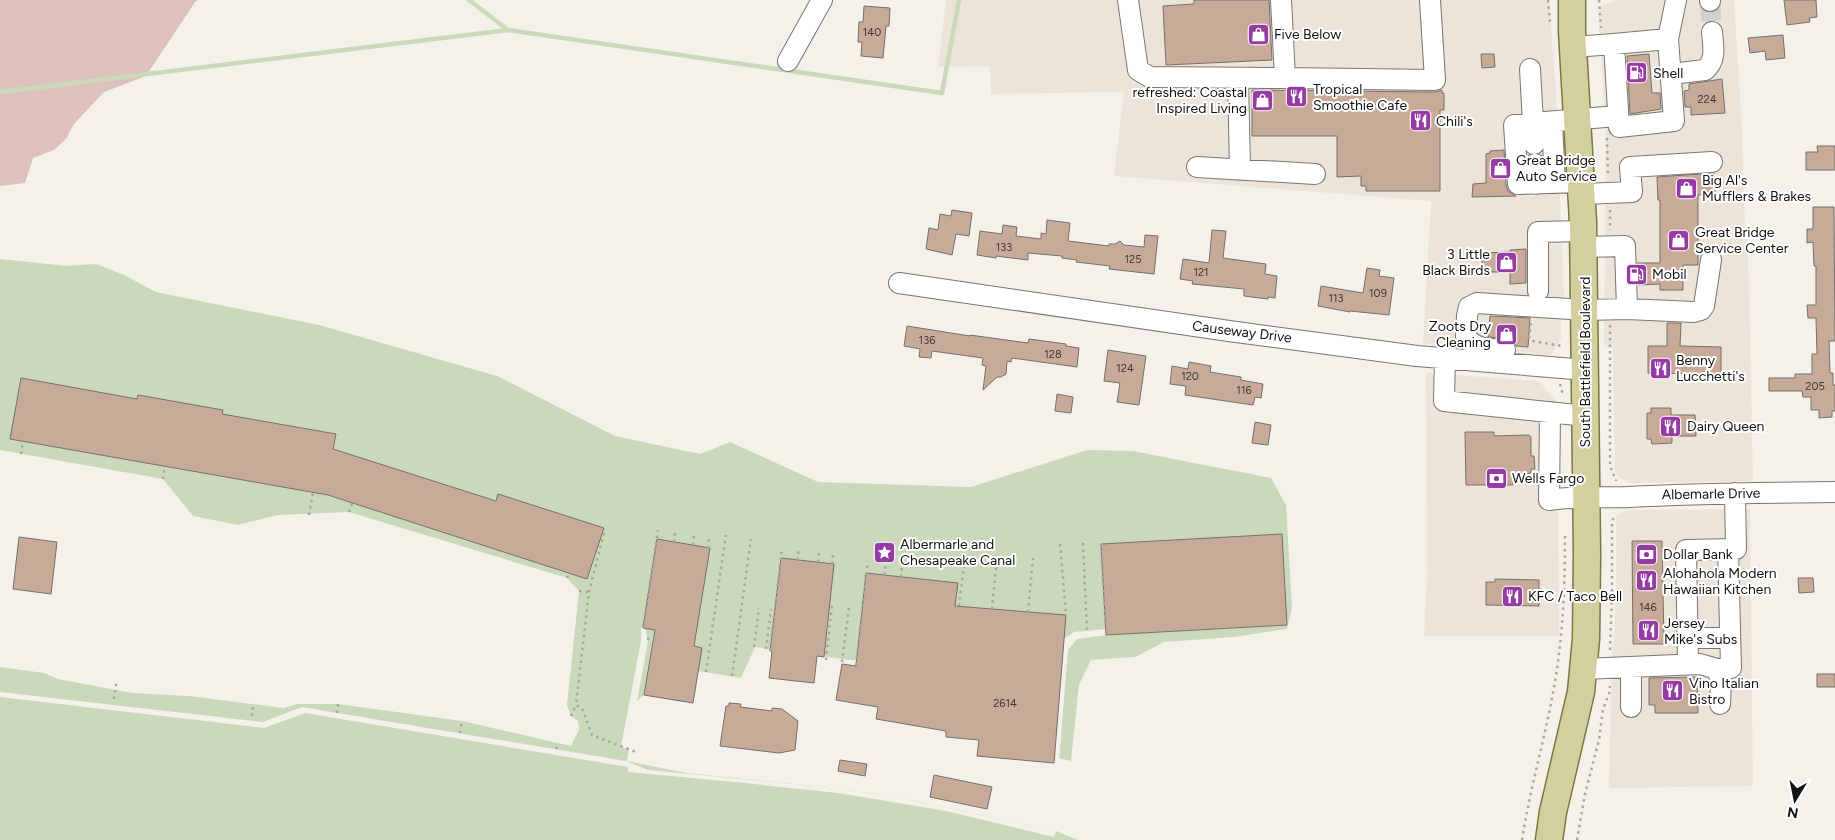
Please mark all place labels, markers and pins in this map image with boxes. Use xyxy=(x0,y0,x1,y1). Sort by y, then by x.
shop icon: Five Below xyxy=(1246,22,1270,46)
place label: Five Below xyxy=(1274,26,1341,43)
fuel station icon: Shell xyxy=(1625,61,1649,85)
place label: Shell xyxy=(1653,65,1683,82)
place label: Tropical Smoothie Cafe xyxy=(1313,81,1408,114)
place label: refreshed: Coastal Inspired Living xyxy=(1133,84,1247,117)
restaurant icon: Tropical Smoothie Cafe xyxy=(1285,85,1309,109)
shop icon: refreshed: Coastal Inspired Living xyxy=(1251,88,1275,112)
restaurant icon: Chili's xyxy=(1408,109,1432,133)
place label: Chili's xyxy=(1436,113,1473,130)
place label: Great Bridge Auto Service xyxy=(1516,152,1597,185)
shop icon: Great Bridge Auto Service xyxy=(1488,156,1512,180)
place label: Big Al's Mufflers & Brakes xyxy=(1702,172,1811,205)
shop icon: Big Al's Mufflers & Brakes xyxy=(1674,176,1698,200)
place label: Great Bridge Service Center xyxy=(1695,224,1789,257)
shop icon: Great Bridge Service Center xyxy=(1667,228,1691,252)
place label: 3 Little Black Birds xyxy=(1422,246,1490,279)
shop icon: 3 Little Black Birds xyxy=(1494,250,1518,274)
fuel station icon: Mobil xyxy=(1624,262,1648,286)
place label: Mobil xyxy=(1652,266,1687,283)
place label: Zoots Dry Cleaning xyxy=(1429,318,1492,351)
shop icon: Zoots Dry Cleaning xyxy=(1495,322,1519,346)
place label: Benny Lucchetti's xyxy=(1676,352,1745,385)
restaurant icon: Benny Lucchetti's xyxy=(1648,356,1672,380)
restaurant icon: Dairy Queen xyxy=(1659,414,1683,438)
place label: Dairy Queen xyxy=(1687,418,1765,435)
bank icon: Wells Fargo xyxy=(1484,466,1508,490)
place label: Wells Fargo xyxy=(1512,470,1584,487)
place label: Albermarle and Chesapeake Canal xyxy=(900,536,1015,569)
place icon: Albermarle and Chesapeake Canal xyxy=(872,540,896,564)
bank icon: Dollar Bank xyxy=(1635,542,1659,566)
place label: Dollar Bank xyxy=(1663,546,1733,563)
place label: Alohahola Modern Hawaiian Kitchen xyxy=(1663,565,1777,598)
restaurant icon: Alohahola Modern Hawaiian Kitchen xyxy=(1635,569,1659,593)
restaurant icon: KFC / Taco Bell xyxy=(1500,584,1524,608)
place label: KFC / Taco Bell xyxy=(1528,588,1622,605)
place label: Jersey Mike's Subs xyxy=(1664,615,1737,648)
restaurant icon: Jersey Mike's Subs xyxy=(1636,619,1660,643)
place label: Vino Italian Bistro xyxy=(1689,675,1759,708)
restaurant icon: Vino Italian Bistro xyxy=(1661,679,1685,703)

